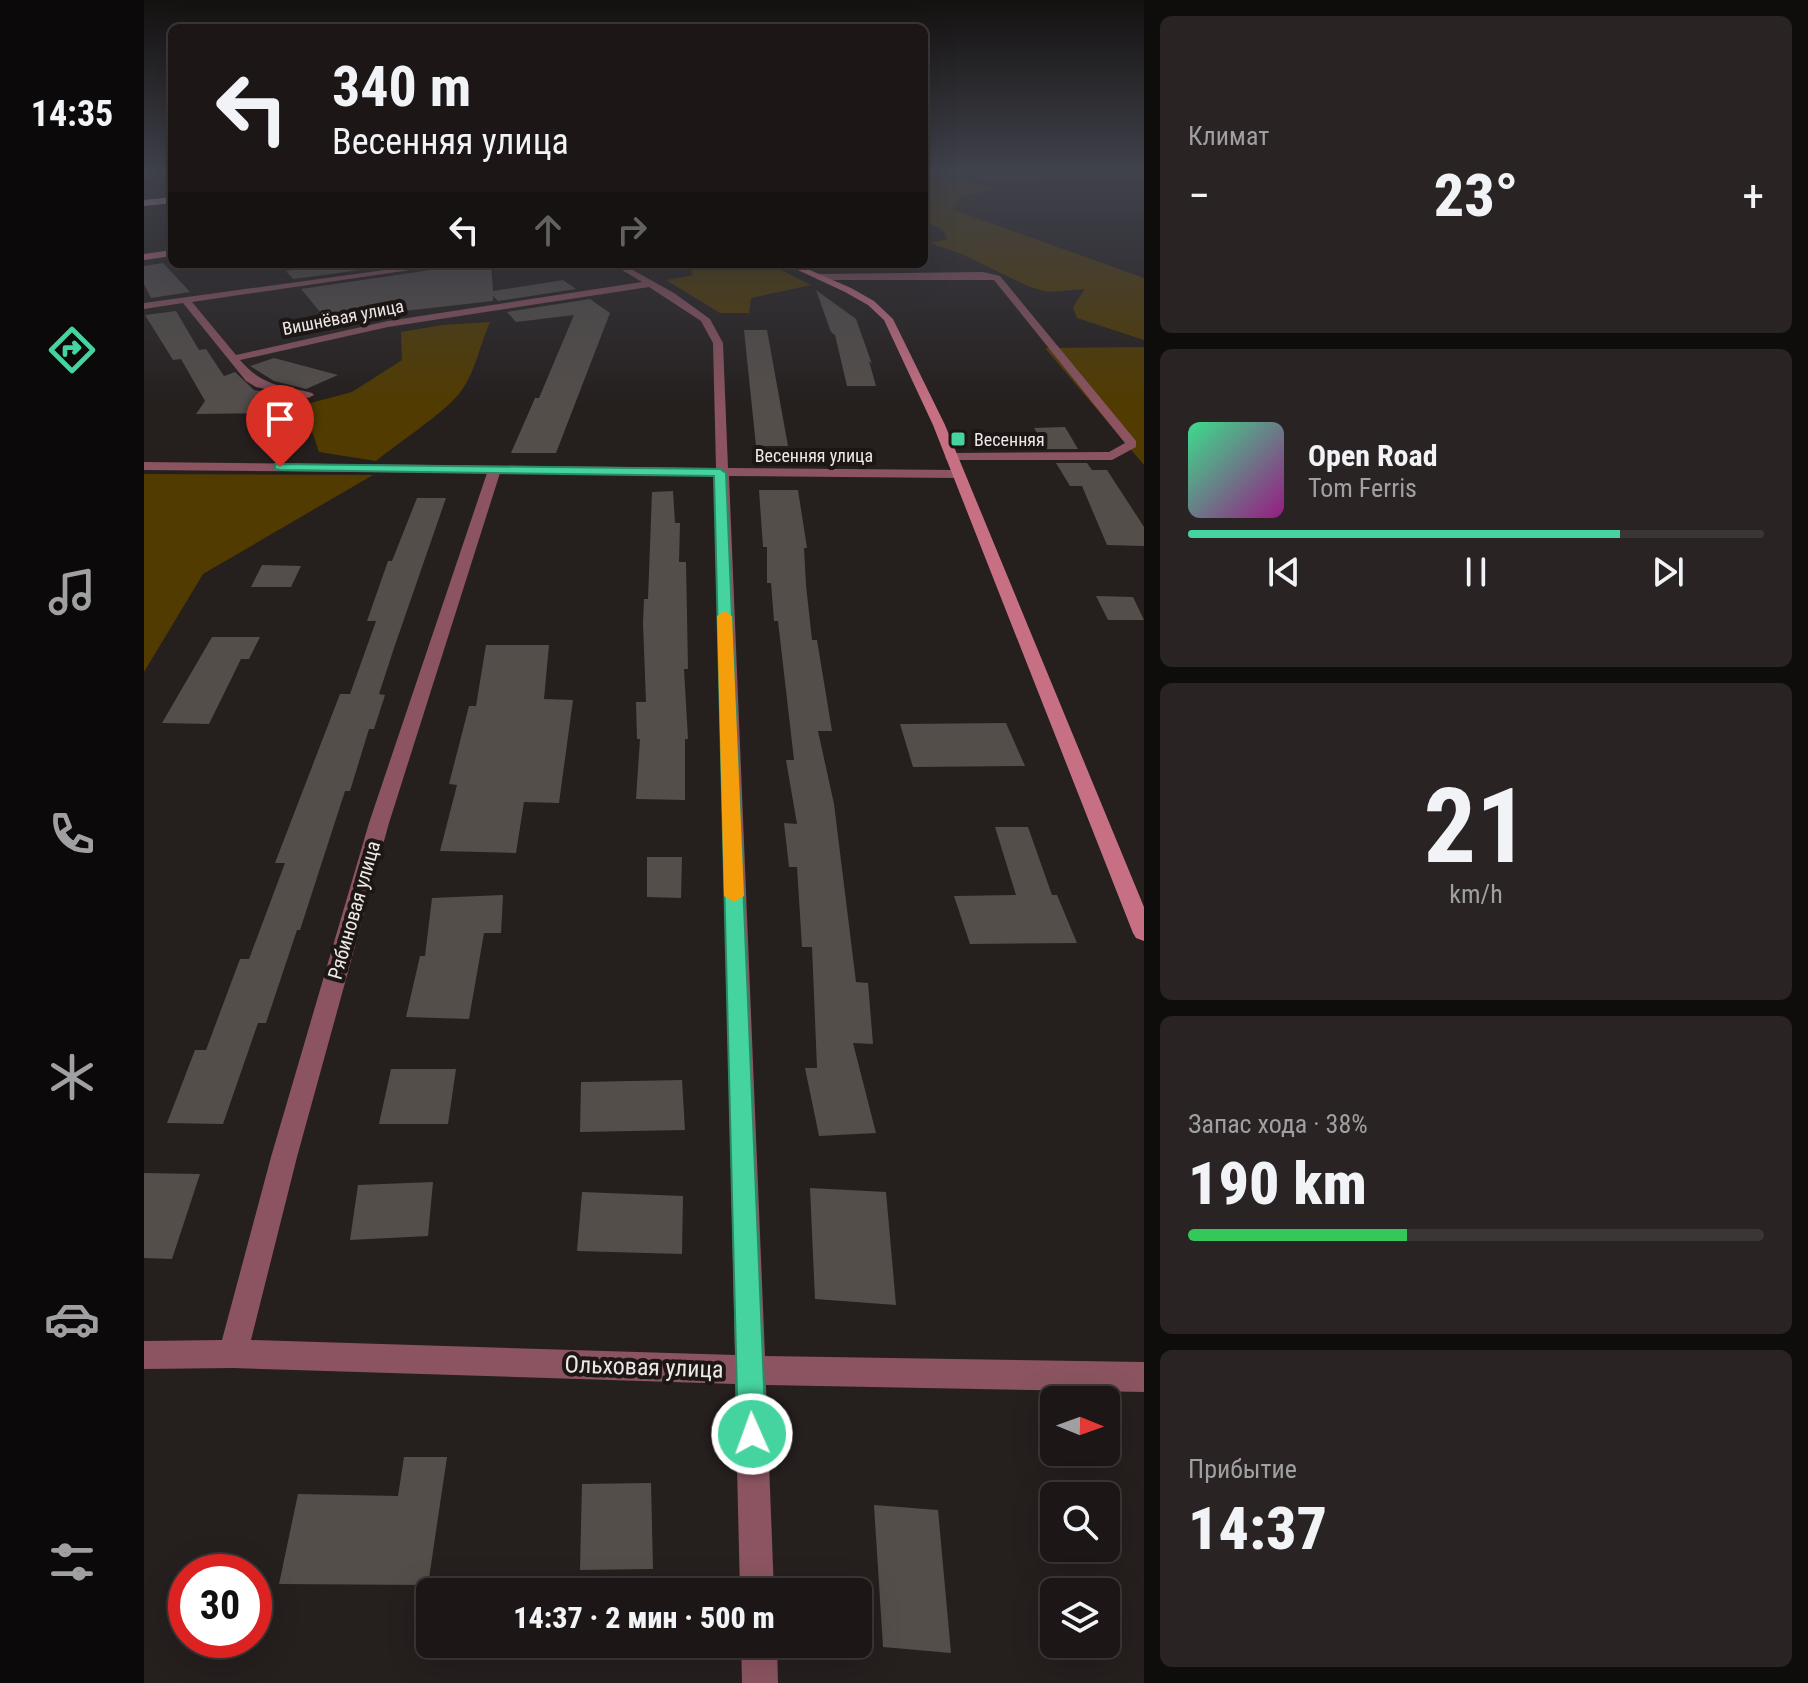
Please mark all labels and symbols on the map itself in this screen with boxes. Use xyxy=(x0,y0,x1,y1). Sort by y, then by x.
street label: Вишнёвая улица xyxy=(280,295,406,339)
pin xyxy=(246,385,314,467)
place label: Весенняя xyxy=(974,429,1045,450)
marker: Весенняя xyxy=(949,430,967,448)
street label: Весенняя улица xyxy=(755,445,873,466)
street label: Рябиновая улица xyxy=(323,838,385,982)
street label: Ольховая улица xyxy=(564,1350,724,1384)
north arrow xyxy=(1040,1386,1120,1466)
position arrow xyxy=(710,1392,794,1476)
speed limit sign: 30 xyxy=(168,1554,272,1658)

